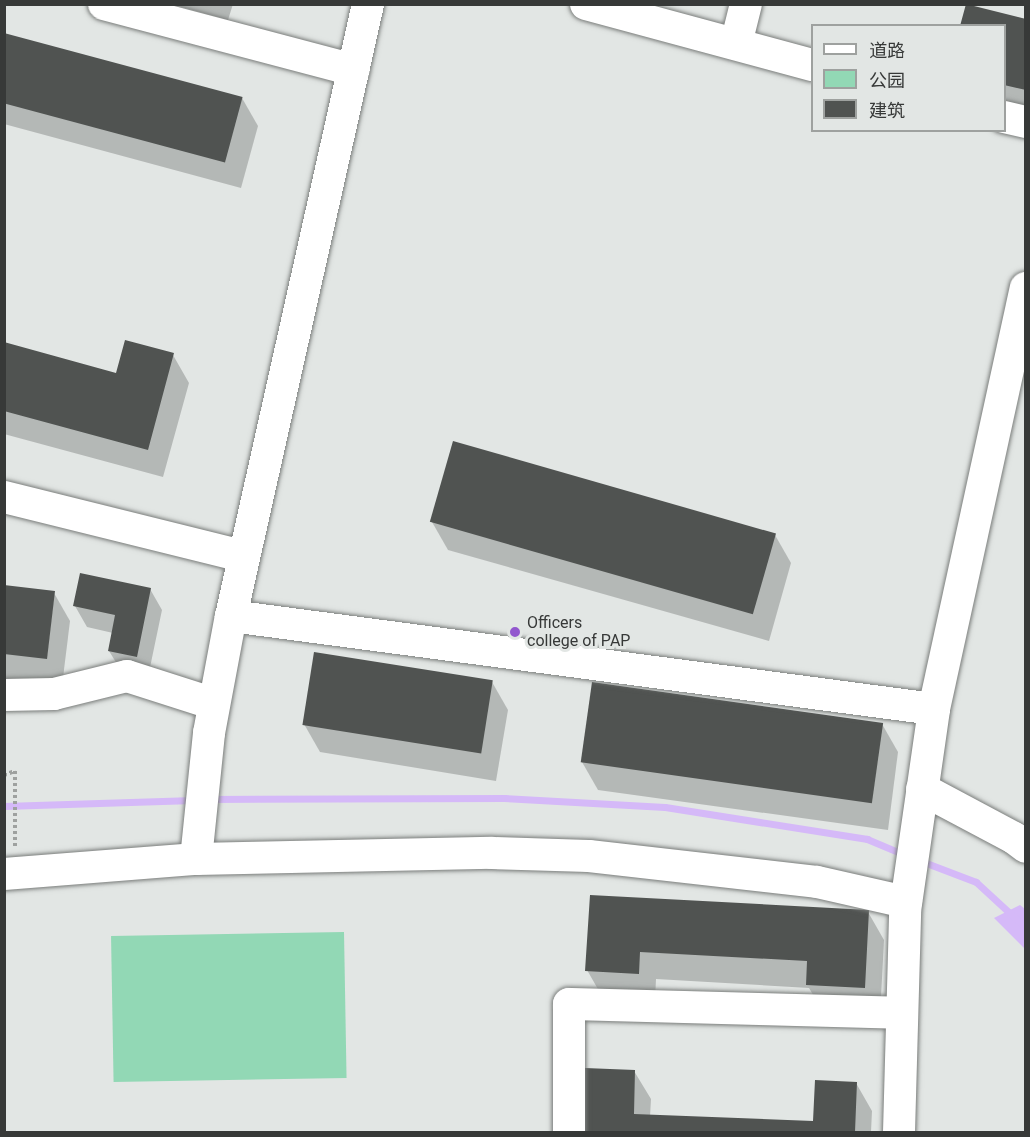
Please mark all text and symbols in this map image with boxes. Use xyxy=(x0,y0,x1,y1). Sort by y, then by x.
legend xyxy=(811,24,1006,132)
text: 道路 xyxy=(869,40,905,61)
text: 公园 xyxy=(869,70,905,91)
text: 建筑 xyxy=(869,100,905,121)
place label: Officers college of PAP xyxy=(527,613,630,651)
marker: Officers college of PAP xyxy=(508,625,522,639)

